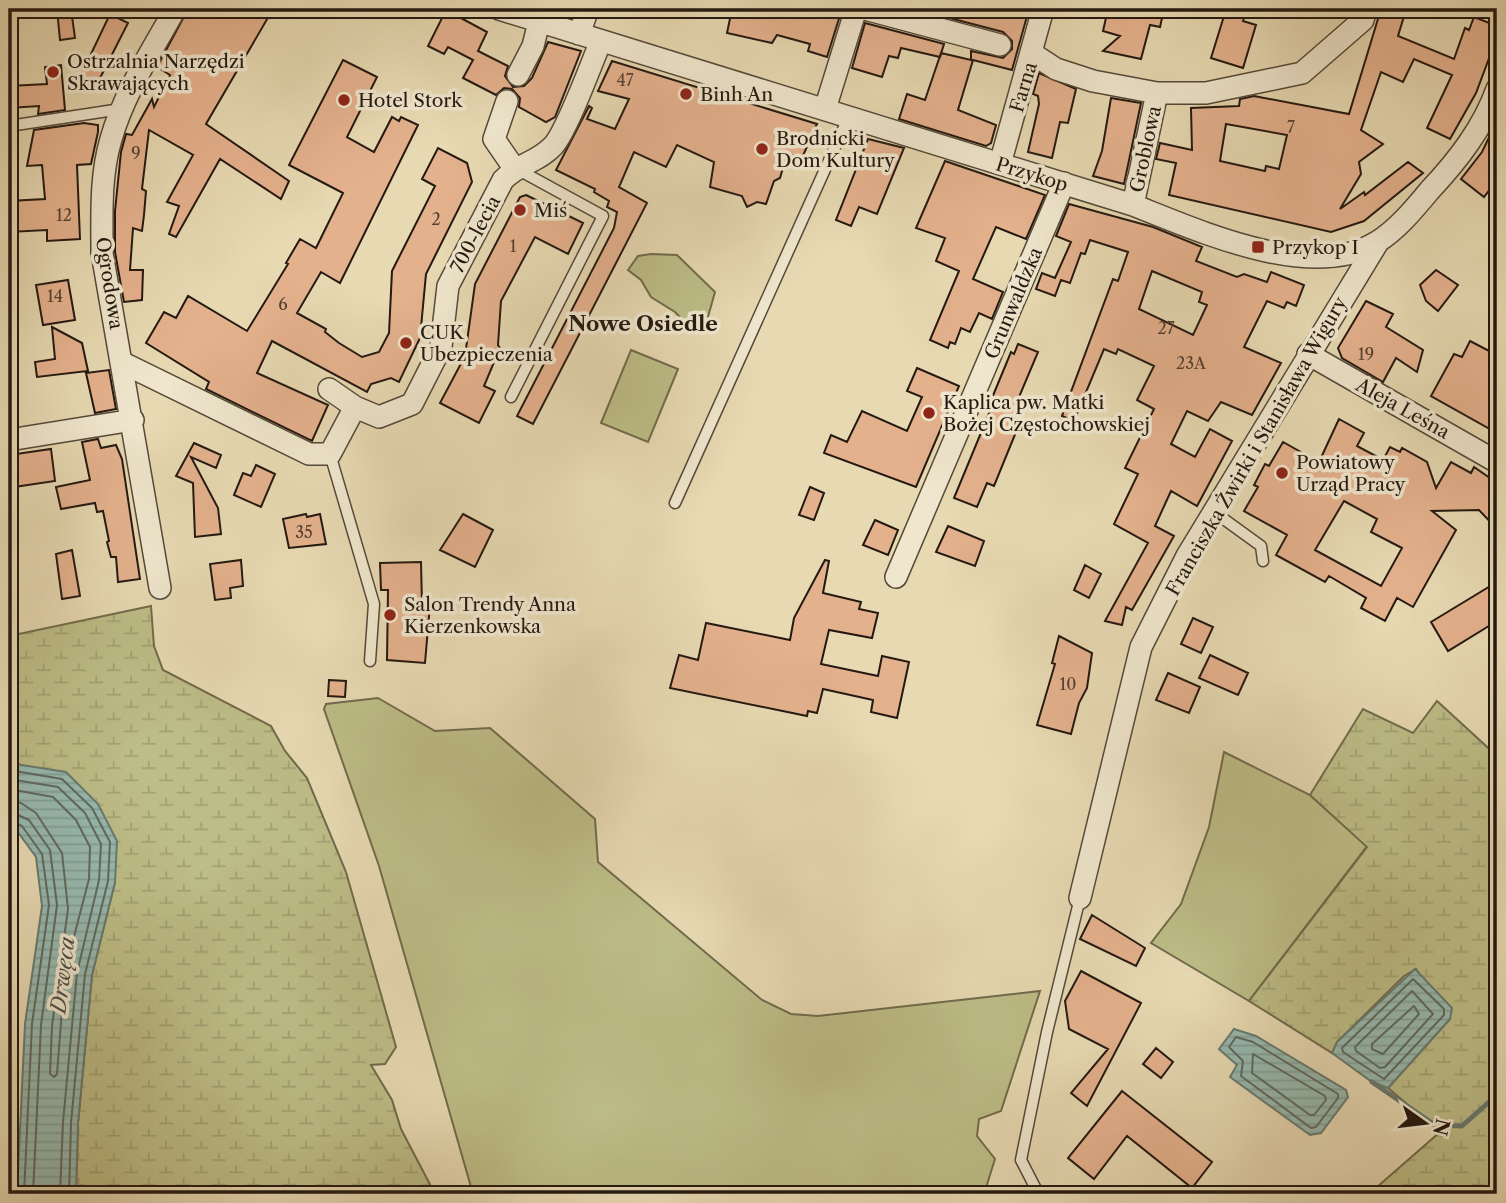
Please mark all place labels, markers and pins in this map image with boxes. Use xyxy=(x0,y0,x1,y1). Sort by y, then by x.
place label: Ostrzalnia Narzędzi Skrawających xyxy=(67,50,245,95)
marker: Ostrzalnia Narzędzi Skrawających xyxy=(45,64,61,80)
place label: Binh An xyxy=(700,83,773,106)
marker: Binh An xyxy=(678,86,694,102)
place label: Hotel Stork xyxy=(358,89,463,112)
marker: Hotel Stork xyxy=(336,92,352,108)
place label: Brodnicki Dom Kultury xyxy=(776,127,895,172)
marker: Brodnicki Dom Kultury xyxy=(754,141,770,157)
place label: Miś xyxy=(534,199,567,222)
marker: Miś xyxy=(512,202,528,218)
place label: Przykop I xyxy=(1272,236,1359,259)
marker: Przykop I xyxy=(1250,239,1266,255)
place label: CUK Ubezpieczenia xyxy=(420,321,553,366)
marker: CUK Ubezpieczenia xyxy=(398,335,414,351)
place label: Kaplica pw. Matki Bożej Częstochowskiej xyxy=(943,391,1150,436)
marker: Kaplica pw. Matki Bożej Częstochowskiej xyxy=(921,405,937,421)
place label: Powiatowy Urząd Pracy xyxy=(1296,451,1406,496)
marker: Powiatowy Urząd Pracy xyxy=(1274,465,1290,481)
place label: Salon Trendy Anna Kierzenkowska xyxy=(404,593,576,638)
marker: Salon Trendy Anna Kierzenkowska xyxy=(382,607,398,623)

